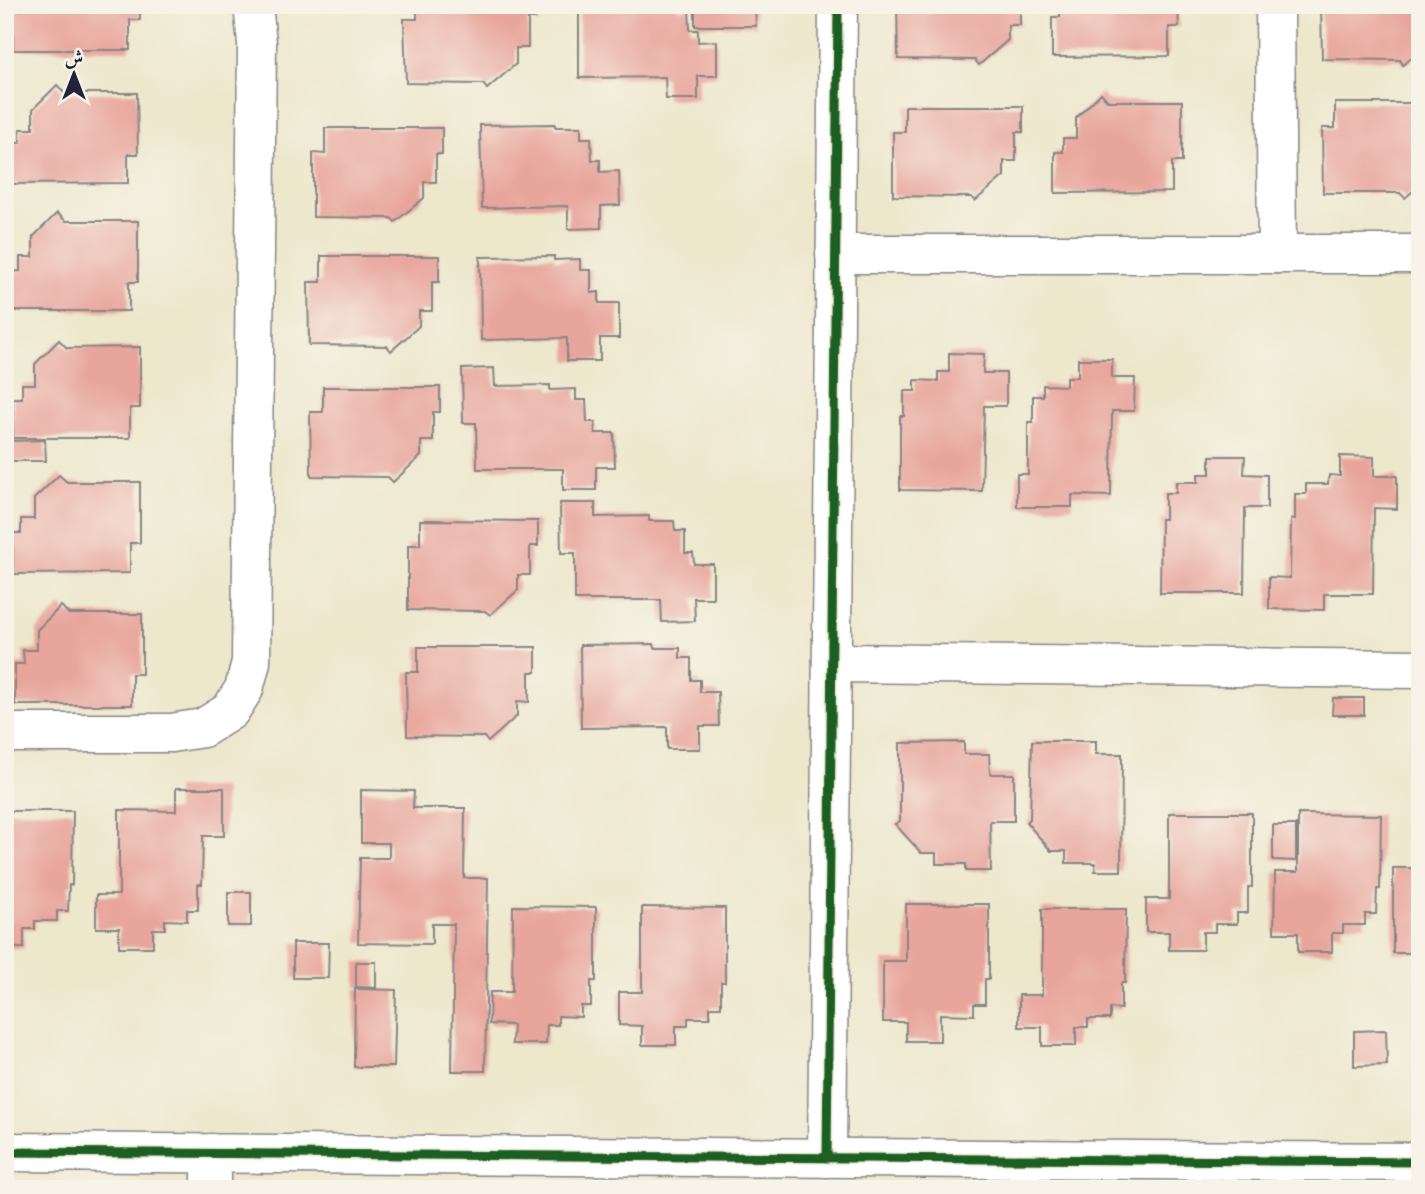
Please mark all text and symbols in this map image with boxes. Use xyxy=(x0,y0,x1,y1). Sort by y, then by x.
north arrow xyxy=(38,38,108,108)
text: ش xyxy=(65,47,83,69)

